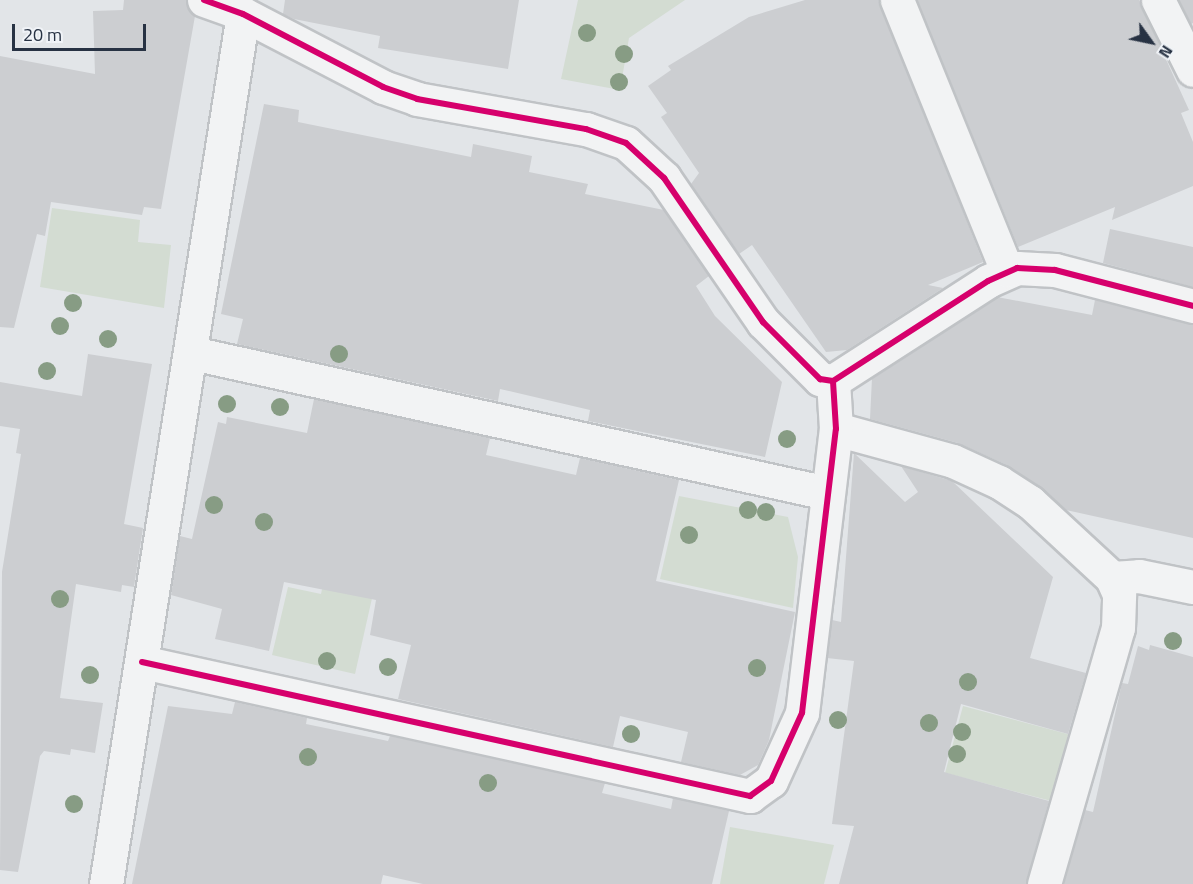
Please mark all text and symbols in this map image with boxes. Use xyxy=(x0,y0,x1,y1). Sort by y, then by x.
scale bar xyxy=(15,12,148,50)
north arrow xyxy=(1121,12,1181,72)
text: 20 m xyxy=(23,21,62,48)
text: N xyxy=(1153,41,1179,63)

